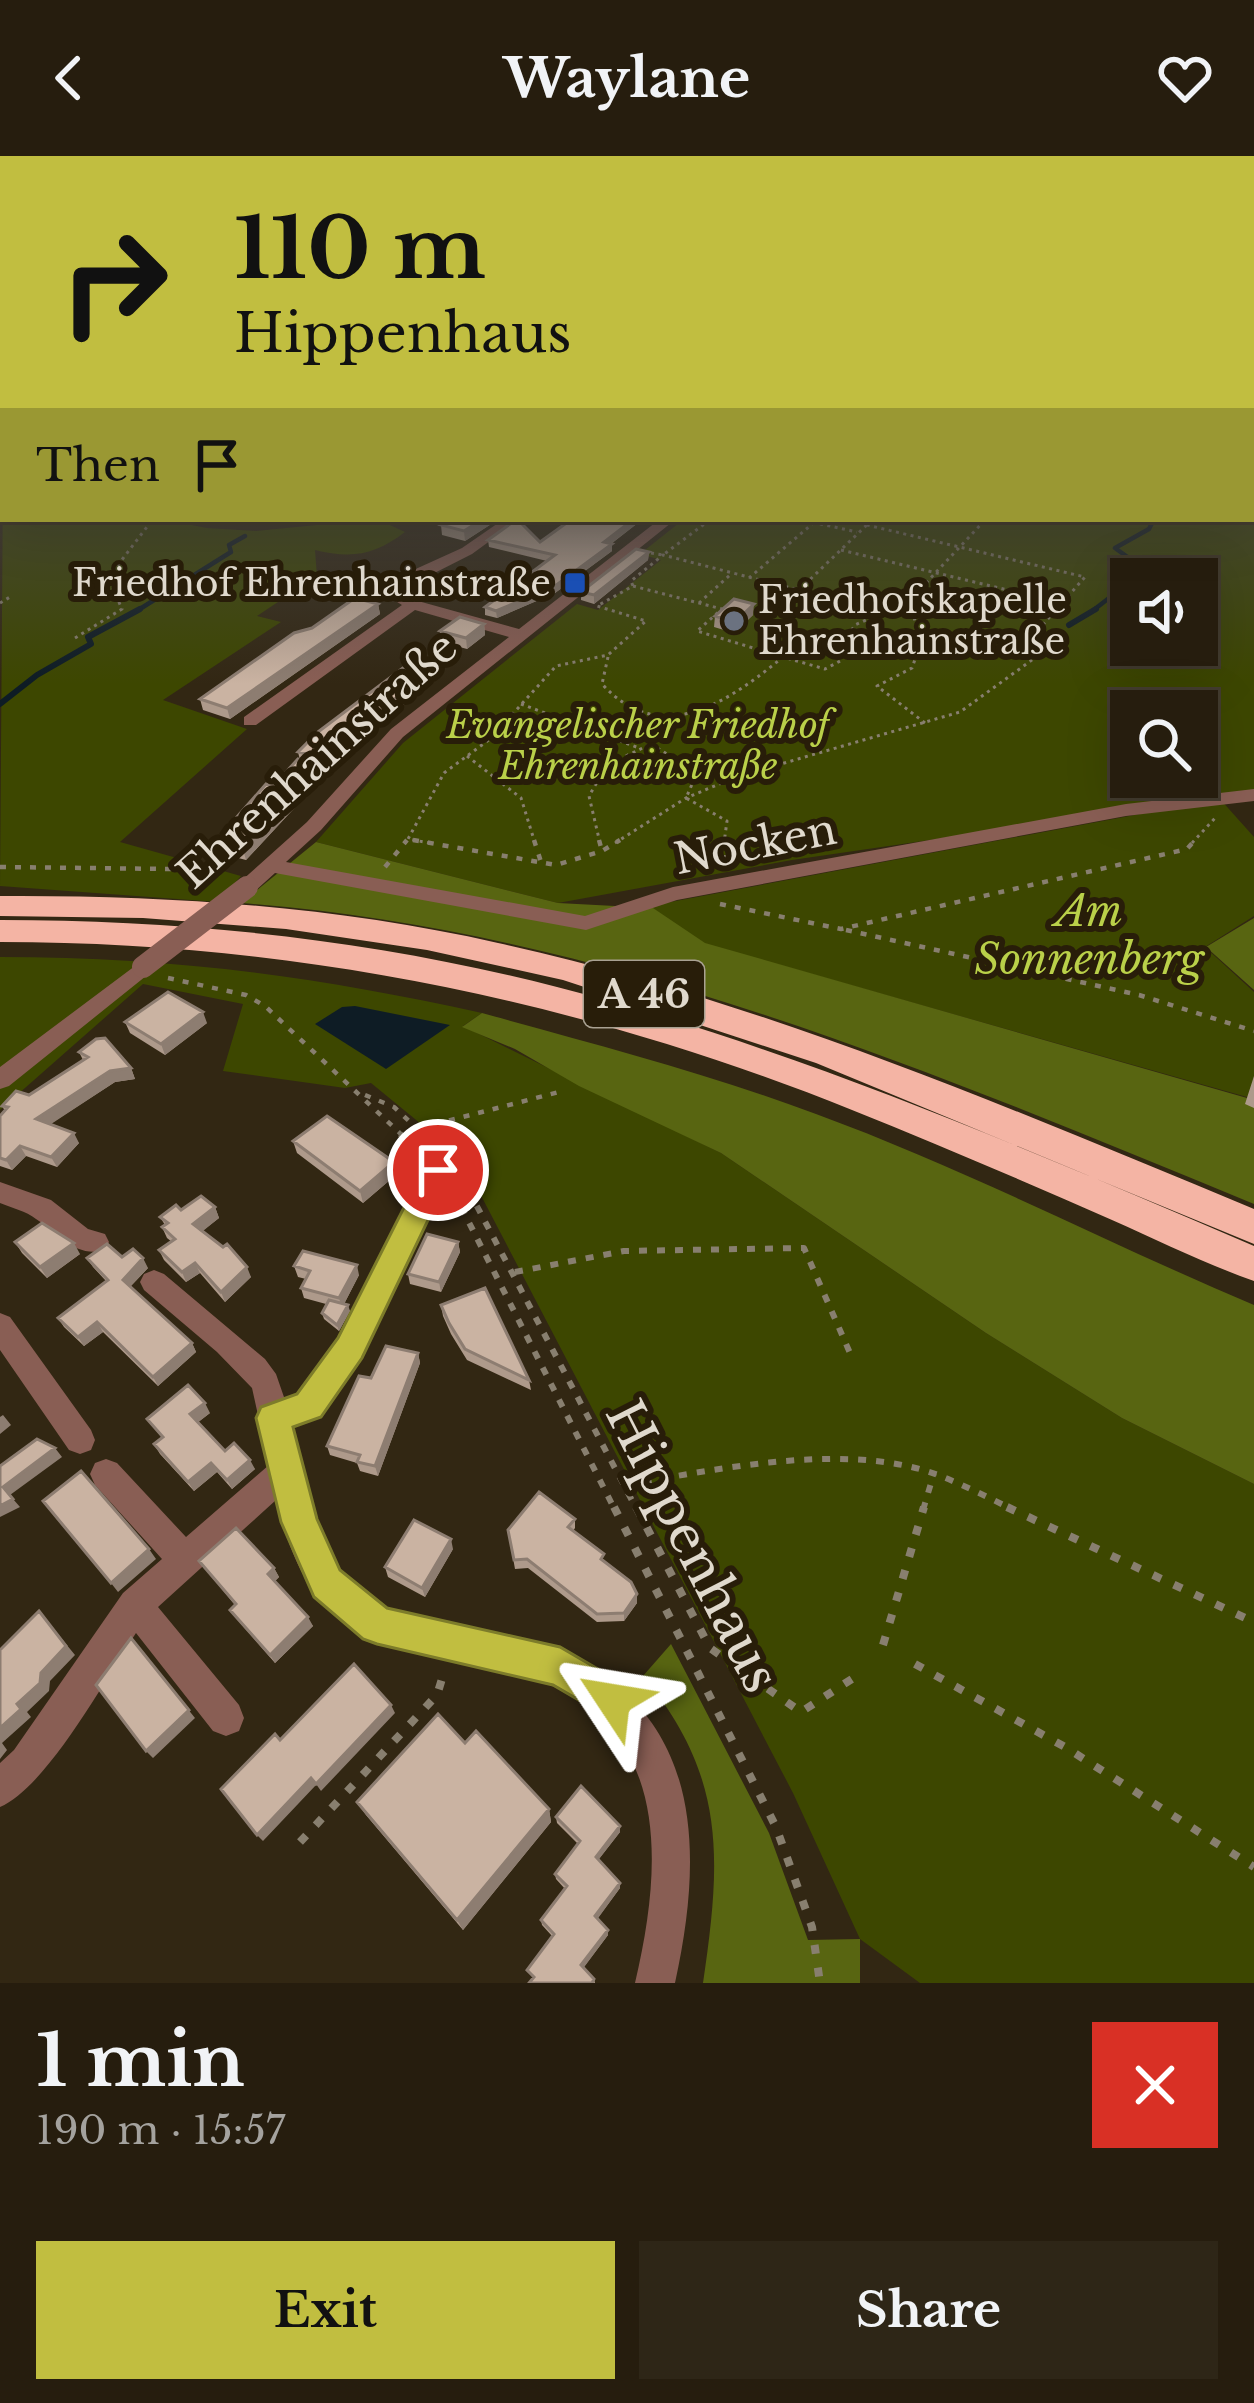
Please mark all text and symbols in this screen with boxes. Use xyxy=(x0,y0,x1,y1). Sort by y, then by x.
icon: back xyxy=(36,45,102,111)
text: Waylane xyxy=(504,45,750,112)
icon: heart xyxy=(1152,45,1218,111)
text: 110 m xyxy=(234,197,486,301)
icon: right xyxy=(36,204,192,360)
text: Hippenhaus xyxy=(234,300,572,367)
icon: arrive xyxy=(184,432,250,498)
text: Then xyxy=(36,437,160,493)
map controls xyxy=(1110,558,1218,798)
button: sound xyxy=(1110,558,1218,666)
place label: Friedhof Ehrenhainstraße xyxy=(72,561,551,606)
marker: Friedhof Ehrenhainstraße xyxy=(562,570,588,596)
place label: Friedhofskapelle Ehrenhainstraße xyxy=(758,578,1067,664)
marker: Friedhofskapelle Ehrenhainstraße xyxy=(721,608,747,634)
street label: Ehrenhainstraße xyxy=(166,621,468,899)
button: search xyxy=(1110,690,1218,798)
park label: Evangelischer Friedhof Ehrenhainstraße xyxy=(446,703,837,789)
street label: Nocken xyxy=(670,803,840,885)
park label: Am Sonnenberg xyxy=(975,885,1205,985)
road number: A 46 xyxy=(584,961,704,1027)
pin xyxy=(387,1119,489,1221)
icon: arrive xyxy=(405,1137,471,1203)
street label: Hippenhaus xyxy=(592,1390,793,1703)
position arrow xyxy=(550,1637,676,1763)
text: 1 min xyxy=(36,2016,245,2105)
button: close xyxy=(1092,2022,1218,2148)
text: 190 m · 15:57 xyxy=(36,2106,285,2155)
button: Exit xyxy=(36,2241,615,2379)
button: Share xyxy=(639,2241,1218,2379)

